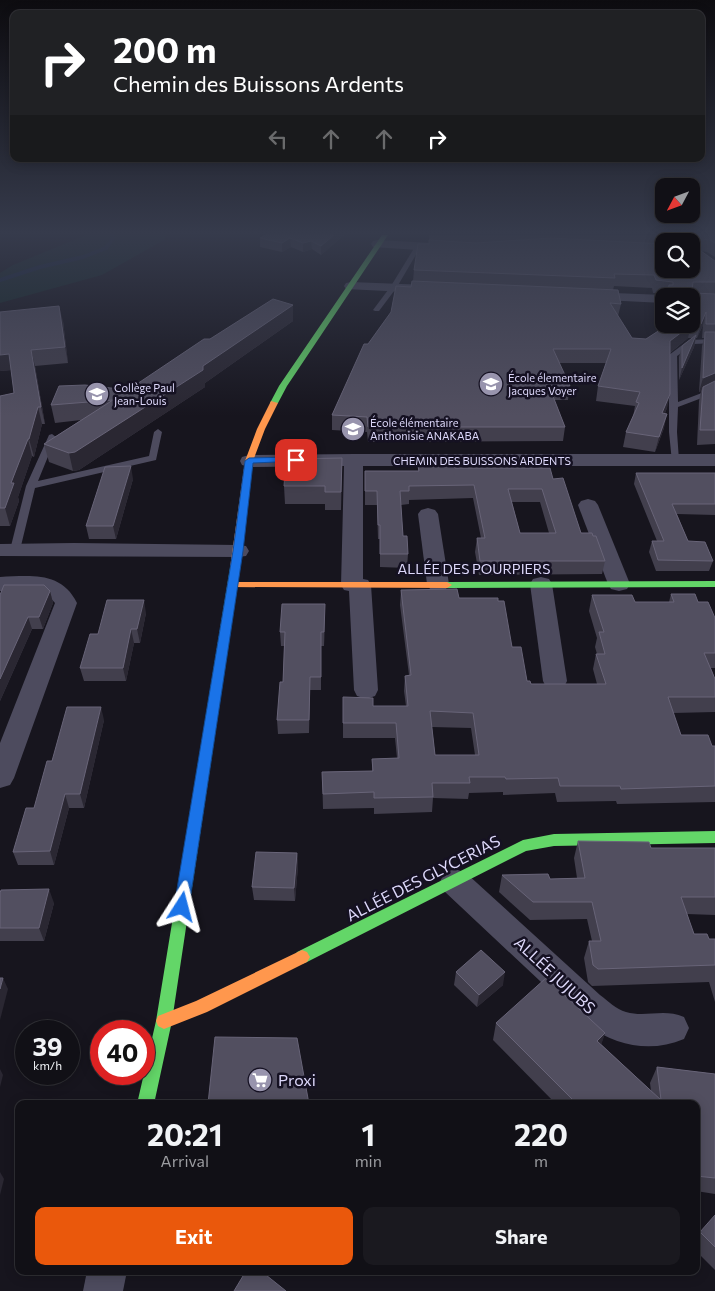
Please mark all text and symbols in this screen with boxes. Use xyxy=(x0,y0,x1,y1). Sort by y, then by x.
text: 200 m xyxy=(113,27,216,70)
icon: right xyxy=(30,30,95,95)
text: Chemin des Buissons Ardents xyxy=(113,70,404,97)
icon: left xyxy=(264,125,292,153)
icon: ahead xyxy=(317,125,345,153)
icon: ahead xyxy=(370,125,398,153)
icon: right xyxy=(423,125,451,153)
north arrow xyxy=(655,178,700,222)
map controls xyxy=(655,178,700,333)
button: search xyxy=(655,233,700,278)
button: layers xyxy=(655,288,700,333)
place label: École élementaire Jacques Voyer xyxy=(508,370,597,398)
school or university icon: École élementaire Jacques Voyer xyxy=(478,371,504,397)
school or university icon: Collège Paul Jean-Louis xyxy=(84,381,110,407)
place label: Collège Paul Jean-Louis xyxy=(114,381,175,408)
place label: École élémentaire Anthonisie ANAKABA xyxy=(370,415,480,442)
school or university icon: École élémentaire Anthonisie ANAKABA xyxy=(340,416,366,442)
pin xyxy=(275,439,317,481)
icon: arrive xyxy=(282,446,310,474)
street label: CHEMIN DES BUISSONS ARDENTS xyxy=(393,454,571,467)
street label: ALLÉE DES POURPIERS xyxy=(398,560,550,577)
street label: ALLÉE DES GLYCERIAS xyxy=(343,830,503,925)
position arrow xyxy=(155,880,207,932)
street label: ALLÉE JUJUBS xyxy=(511,932,600,1017)
speed limit sign: 40 xyxy=(90,1020,155,1085)
text: 39 xyxy=(33,1031,63,1061)
text: km/h xyxy=(33,1058,62,1072)
supermarket icon: Proxi xyxy=(247,1067,273,1093)
place label: Proxi xyxy=(278,1070,316,1089)
text: 20:21 xyxy=(147,1115,223,1152)
text: 1 xyxy=(361,1115,375,1152)
text: 220 xyxy=(514,1115,568,1152)
text: Arrival xyxy=(161,1151,209,1170)
text: min xyxy=(355,1151,382,1170)
text: m xyxy=(534,1151,548,1170)
button: Exit xyxy=(35,1207,353,1265)
button: Share xyxy=(363,1207,680,1265)

